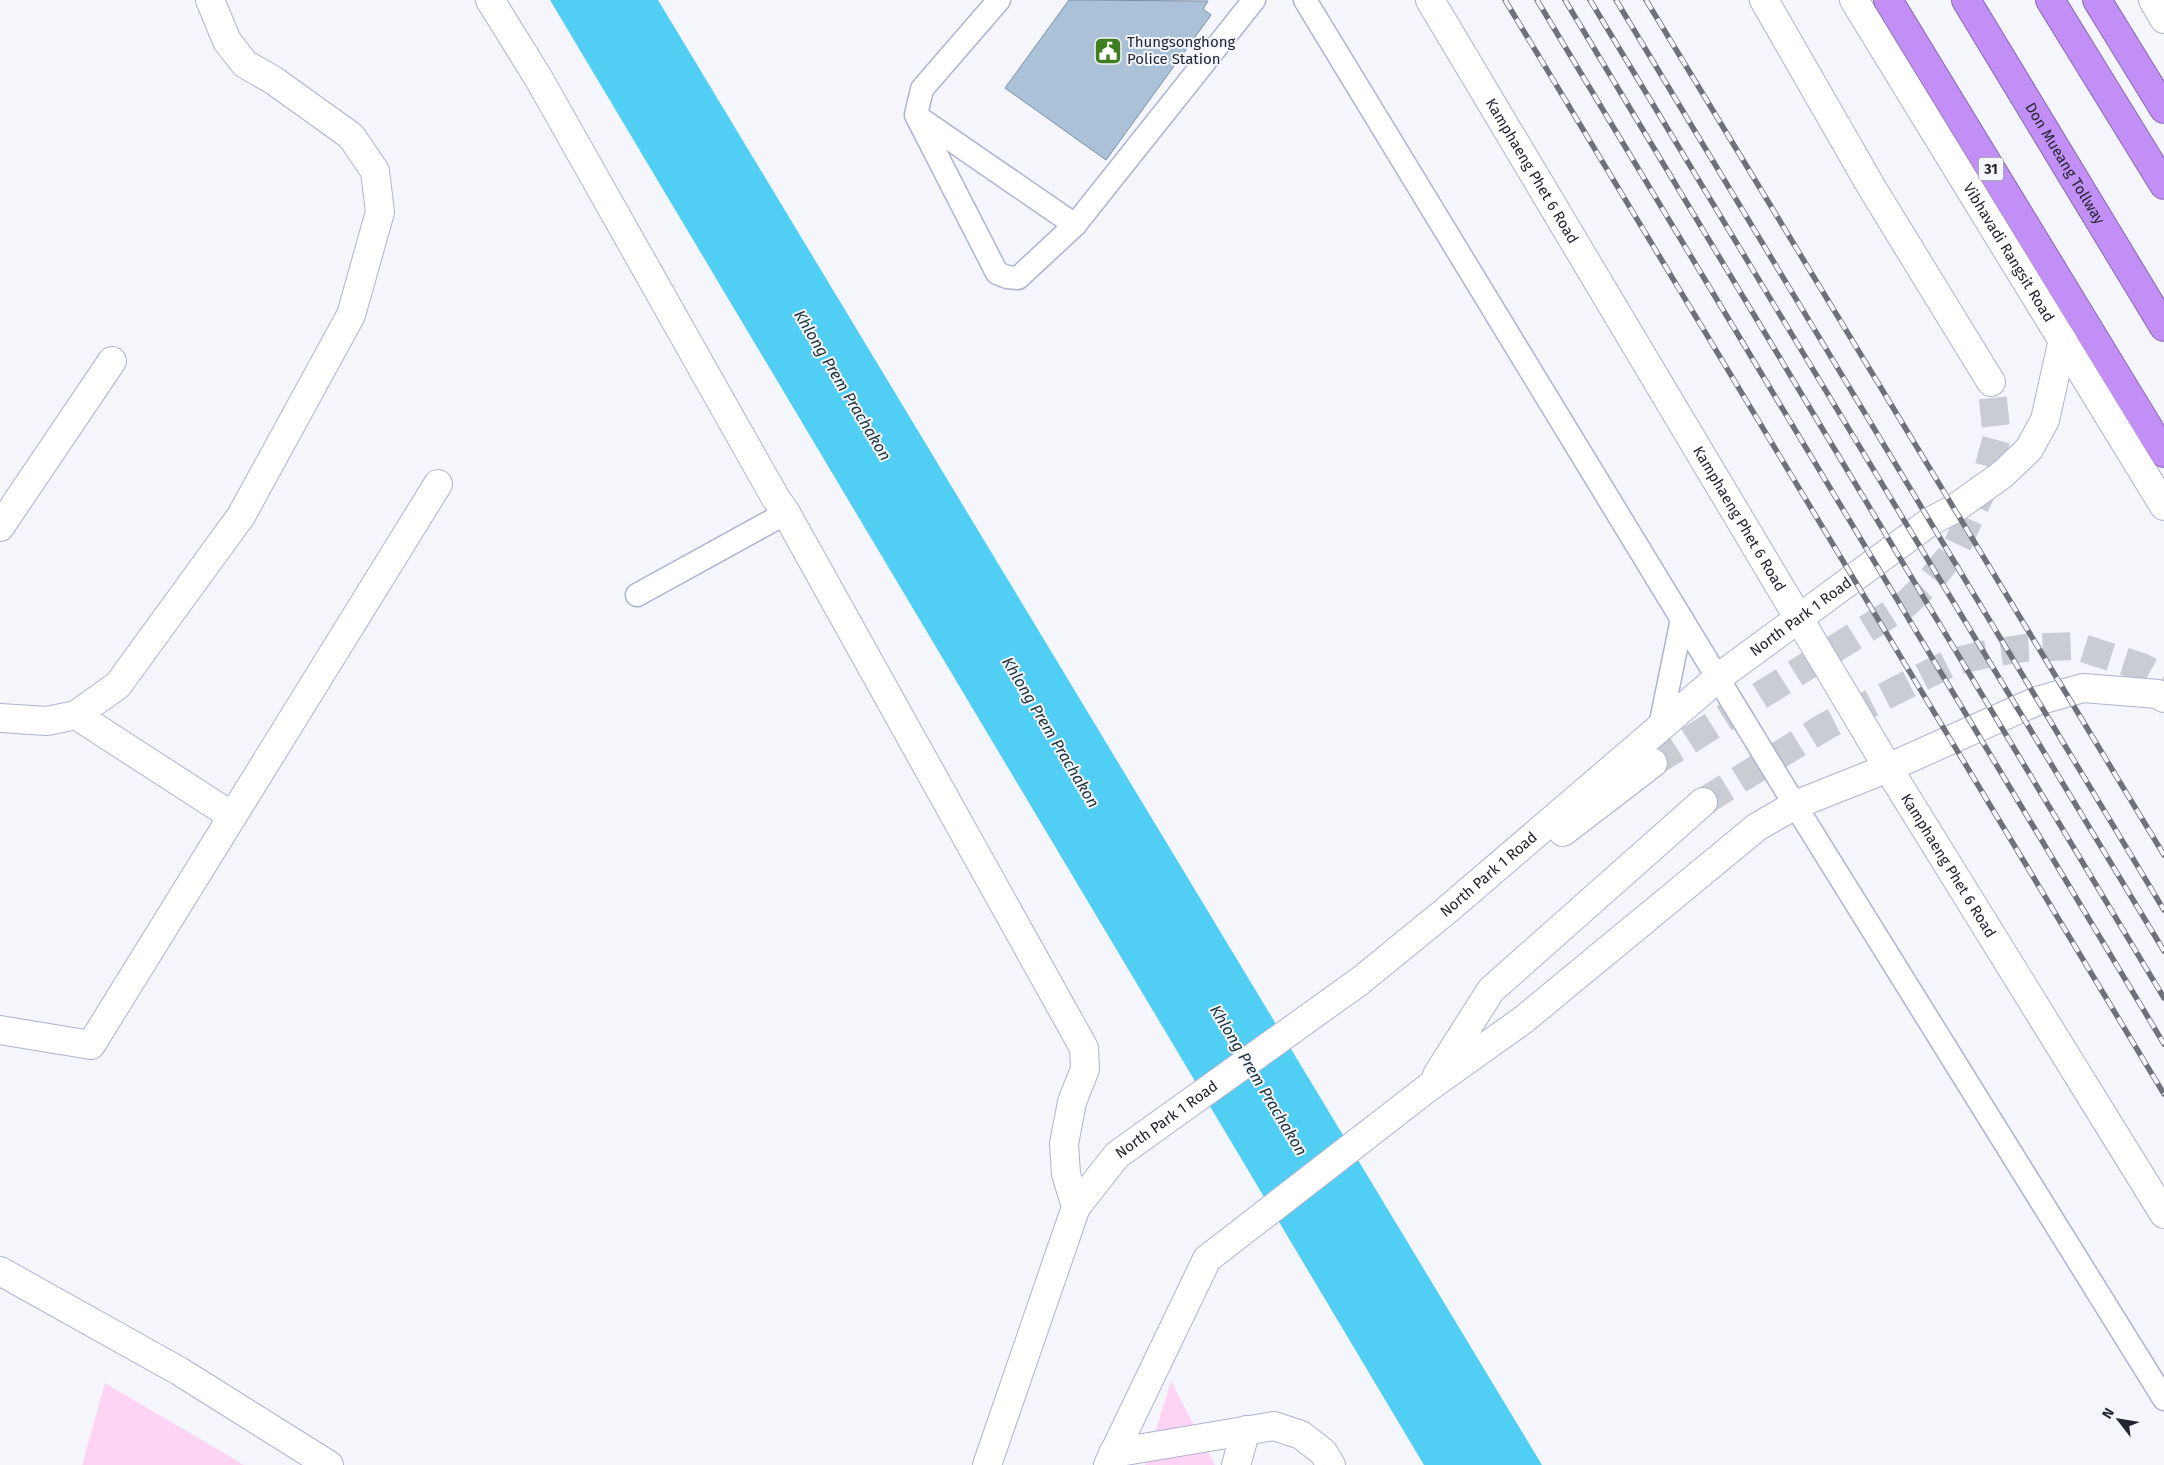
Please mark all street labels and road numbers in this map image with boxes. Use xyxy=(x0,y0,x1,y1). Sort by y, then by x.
street label: Kamphaeng Phet 6 Road xyxy=(1482,95,1582,247)
street label: Don Mueang Tollway xyxy=(2021,99,2109,228)
road number: 31 xyxy=(1978,157,2004,180)
street label: Vibhavadi Rangsit Road xyxy=(1959,180,2058,325)
street label: Kamphaeng Phet 6 Road xyxy=(1689,443,1790,595)
street label: North Park 1 Road xyxy=(1746,574,1855,660)
street label: Kamphaeng Phet 6 Road xyxy=(1897,790,2000,941)
street label: North Park 1 Road xyxy=(1437,828,1541,921)
street label: North Park 1 Road xyxy=(1112,1077,1221,1162)

